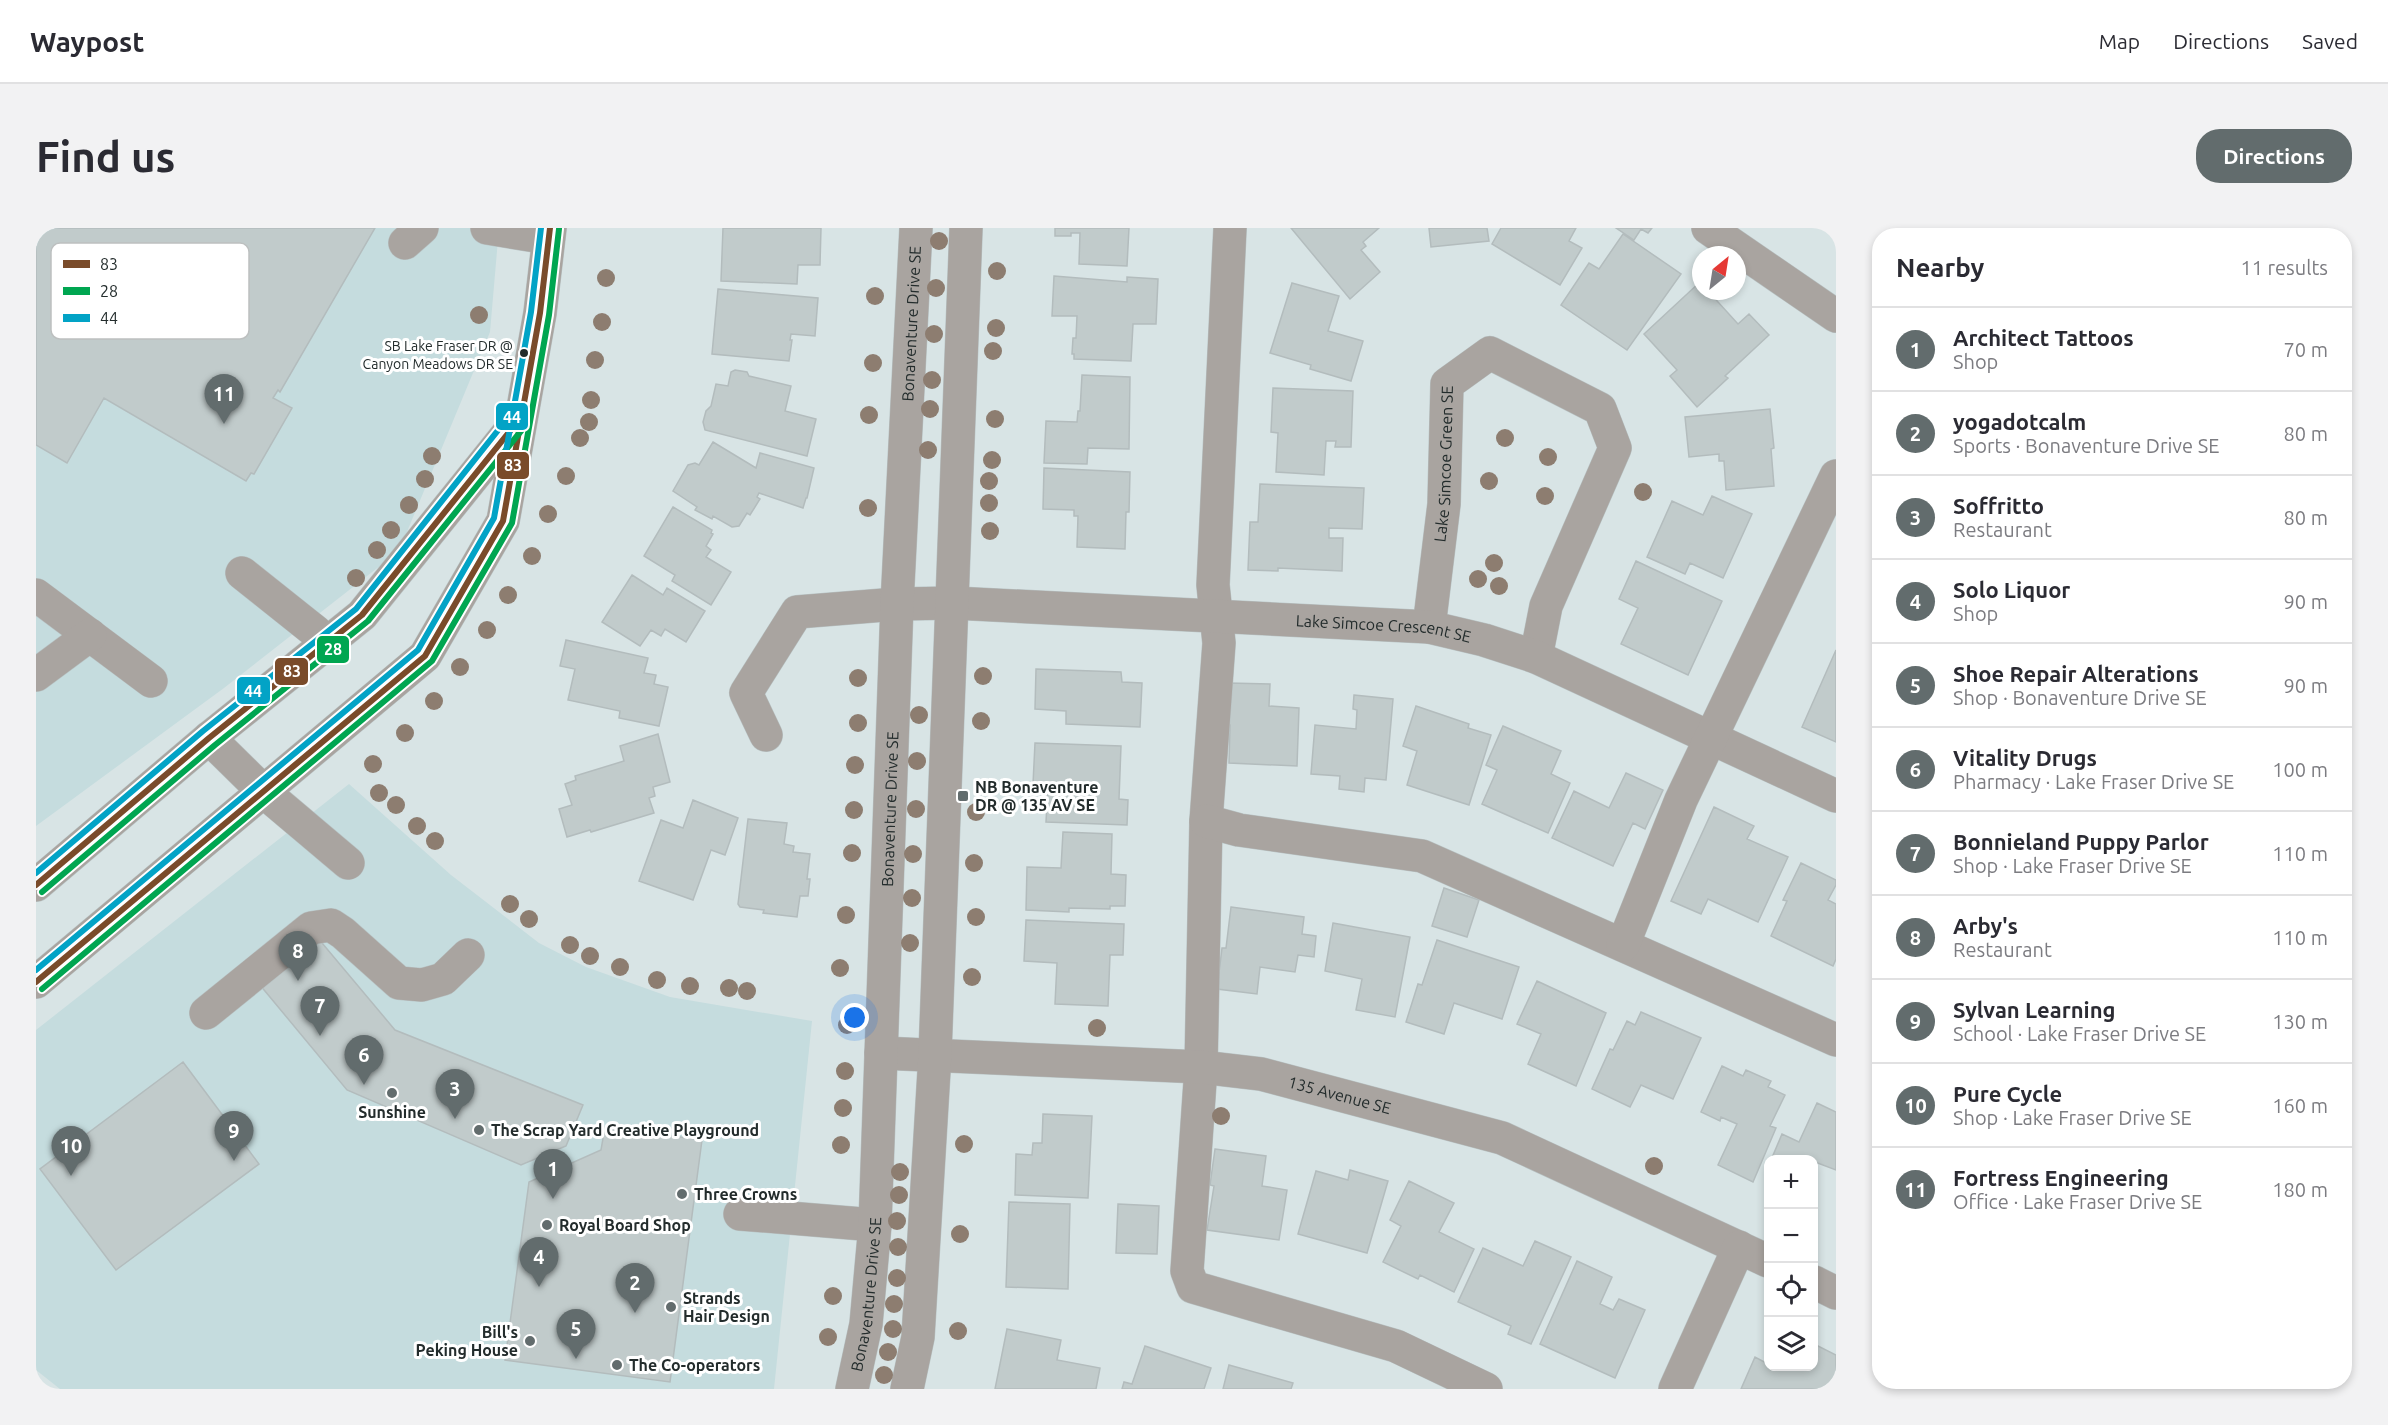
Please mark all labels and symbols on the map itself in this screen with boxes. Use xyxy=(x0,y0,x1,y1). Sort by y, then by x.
legend xyxy=(51,243,249,339)
street label: Bonaventure Drive SE xyxy=(898,245,924,402)
north arrow xyxy=(1692,246,1746,300)
text: 83 xyxy=(100,255,118,273)
text: 28 xyxy=(100,282,118,300)
text: 44 xyxy=(100,309,118,327)
place label: SB Lake Fraser DR @ Canyon Meadows DR SE xyxy=(363,338,513,372)
marker: SB Lake Fraser DR @ Canyon Meadows DR SE xyxy=(518,347,530,359)
pin: 11 xyxy=(204,374,243,424)
street label: Lake Simcoe Green SE xyxy=(1430,385,1456,543)
line badge: 44 xyxy=(495,402,529,431)
text: 44 xyxy=(503,408,521,426)
line badge: 83 xyxy=(496,451,530,480)
text: 83 xyxy=(504,456,522,474)
street label: Lake Simcoe Crescent SE xyxy=(1295,611,1473,646)
line badge: 28 xyxy=(316,635,350,664)
text: 28 xyxy=(324,640,342,658)
line badge: 83 xyxy=(274,657,309,686)
text: 83 xyxy=(283,662,301,680)
line badge: 44 xyxy=(236,676,271,705)
text: 44 xyxy=(244,682,262,700)
street label: Bonaventure Drive SE xyxy=(878,731,901,887)
place label: NB Bonaventure DR @ 135 AV SE xyxy=(975,778,1098,814)
marker: NB Bonaventure DR @ 135 AV SE xyxy=(956,789,970,803)
pin: 8 xyxy=(278,932,318,981)
pin: 7 xyxy=(300,986,340,1036)
your location xyxy=(840,1003,869,1032)
pin: 6 xyxy=(344,1036,384,1085)
pin: 3 xyxy=(436,1070,474,1119)
street label: 135 Avenue SE xyxy=(1286,1073,1393,1117)
marker: Sunshine xyxy=(385,1086,399,1100)
place label: Sunshine xyxy=(358,1103,426,1121)
pin: 9 xyxy=(214,1112,254,1161)
place label: The Scrap Yard Creative Playground xyxy=(491,1121,759,1139)
marker: The Scrap Yard Creative Playground xyxy=(472,1123,486,1137)
pin: 10 xyxy=(51,1126,90,1176)
pin: 1 xyxy=(534,1150,572,1199)
place label: Three Crowns xyxy=(694,1185,797,1203)
marker: Three Crowns xyxy=(675,1187,689,1201)
place label: Royal Board Shop xyxy=(559,1216,691,1234)
street label: Bonaventure Drive SE xyxy=(847,1217,884,1373)
marker: Royal Board Shop xyxy=(540,1218,554,1232)
pin: 4 xyxy=(520,1238,558,1287)
pin: 2 xyxy=(616,1264,654,1313)
place label: Strands Hair Design xyxy=(683,1289,770,1325)
marker: Strands Hair Design xyxy=(664,1300,678,1314)
pin: 5 xyxy=(556,1310,596,1359)
place label: Bill's Peking House xyxy=(416,1323,518,1359)
marker: Bill's Peking House xyxy=(523,1334,537,1348)
place label: The Co-operators xyxy=(629,1356,760,1374)
marker: The Co-operators xyxy=(610,1358,624,1372)

